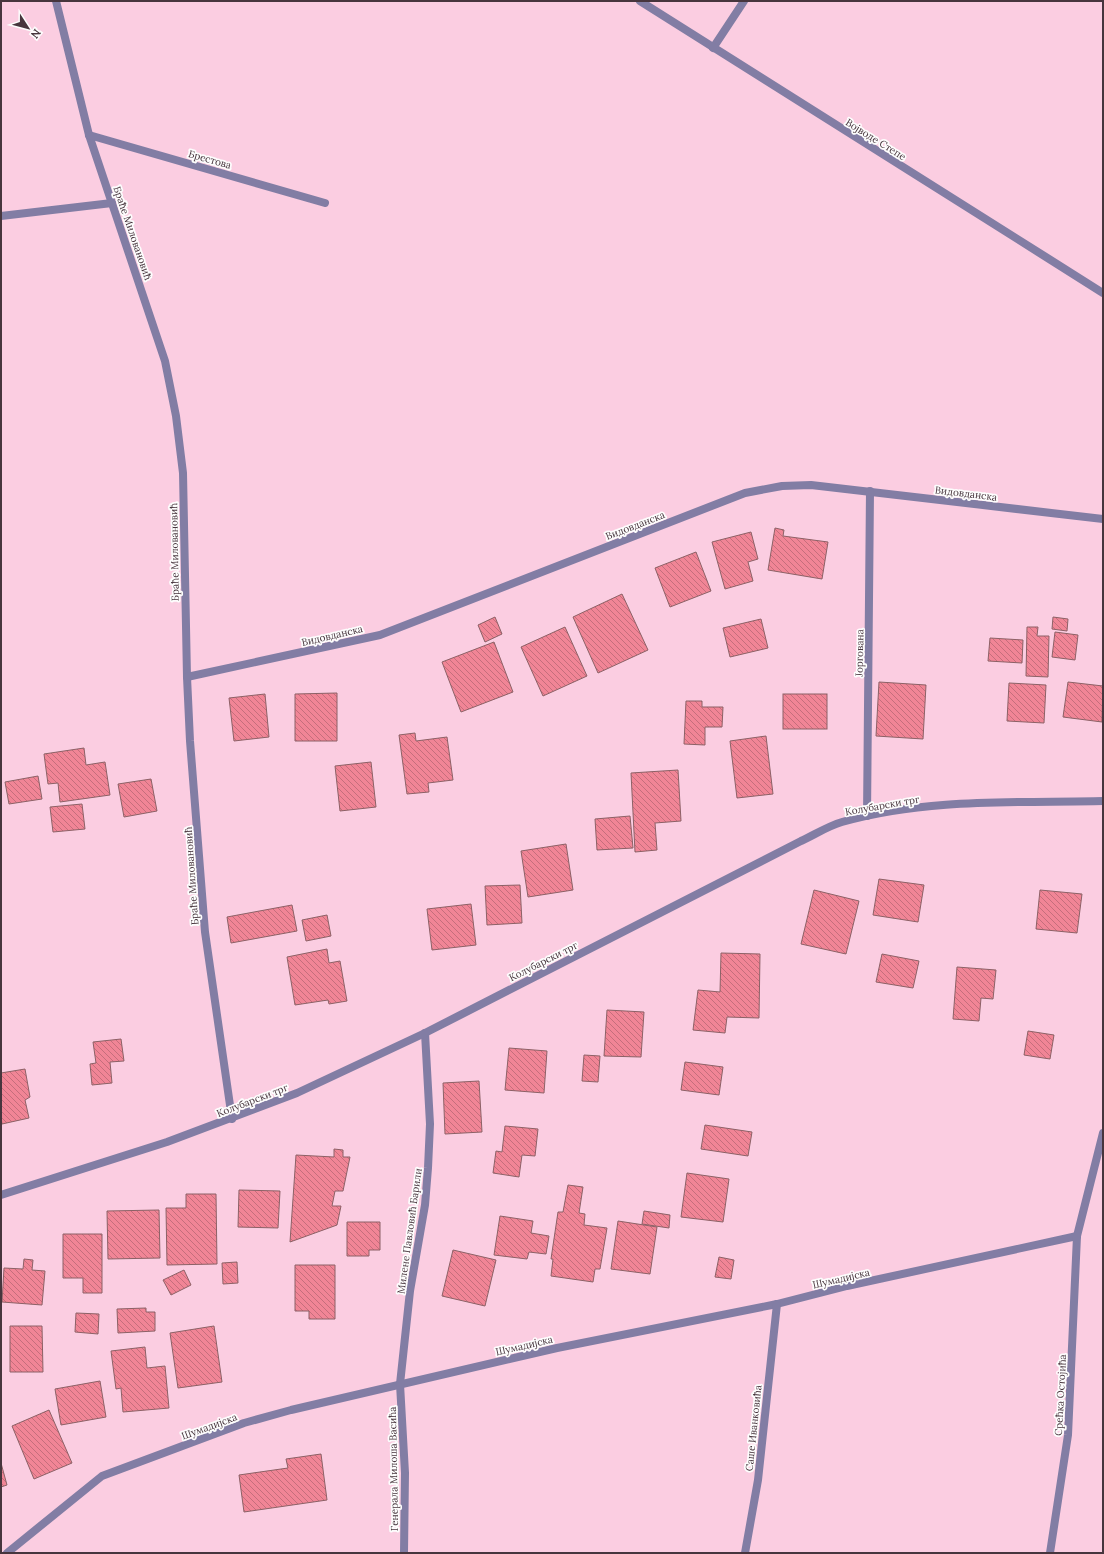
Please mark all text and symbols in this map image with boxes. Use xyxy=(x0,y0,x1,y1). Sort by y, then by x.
north arrow xyxy=(8,8,48,48)
text: N xyxy=(28,26,44,42)
street label: Војводе Степе xyxy=(843,116,909,163)
street label: Брестова xyxy=(187,147,233,172)
street label: Браће Миловановић xyxy=(110,184,155,282)
street label: Видовданска xyxy=(934,483,998,504)
street label: Браће Миловановић xyxy=(167,503,182,601)
street label: Видовданска xyxy=(604,508,667,543)
street label: Видовданска xyxy=(300,622,364,649)
street label: Јоргована xyxy=(853,629,866,678)
street label: Колубарски трг xyxy=(844,792,921,818)
street label: Браће Миловановић xyxy=(182,826,201,926)
street label: Колубарски трг xyxy=(507,938,580,984)
street label: Колубарски трг xyxy=(215,1081,290,1120)
street label: Милене Павловић Барили xyxy=(394,1167,425,1295)
street label: Шумадијска xyxy=(811,1266,871,1291)
street label: Шумадијска xyxy=(494,1333,554,1358)
street label: Срећка Остојића xyxy=(1052,1354,1069,1436)
street label: Саше Иванковића xyxy=(743,1384,764,1472)
street label: Генерала Милоша Васића xyxy=(386,1406,401,1532)
street label: Шумадијска xyxy=(180,1410,239,1443)

